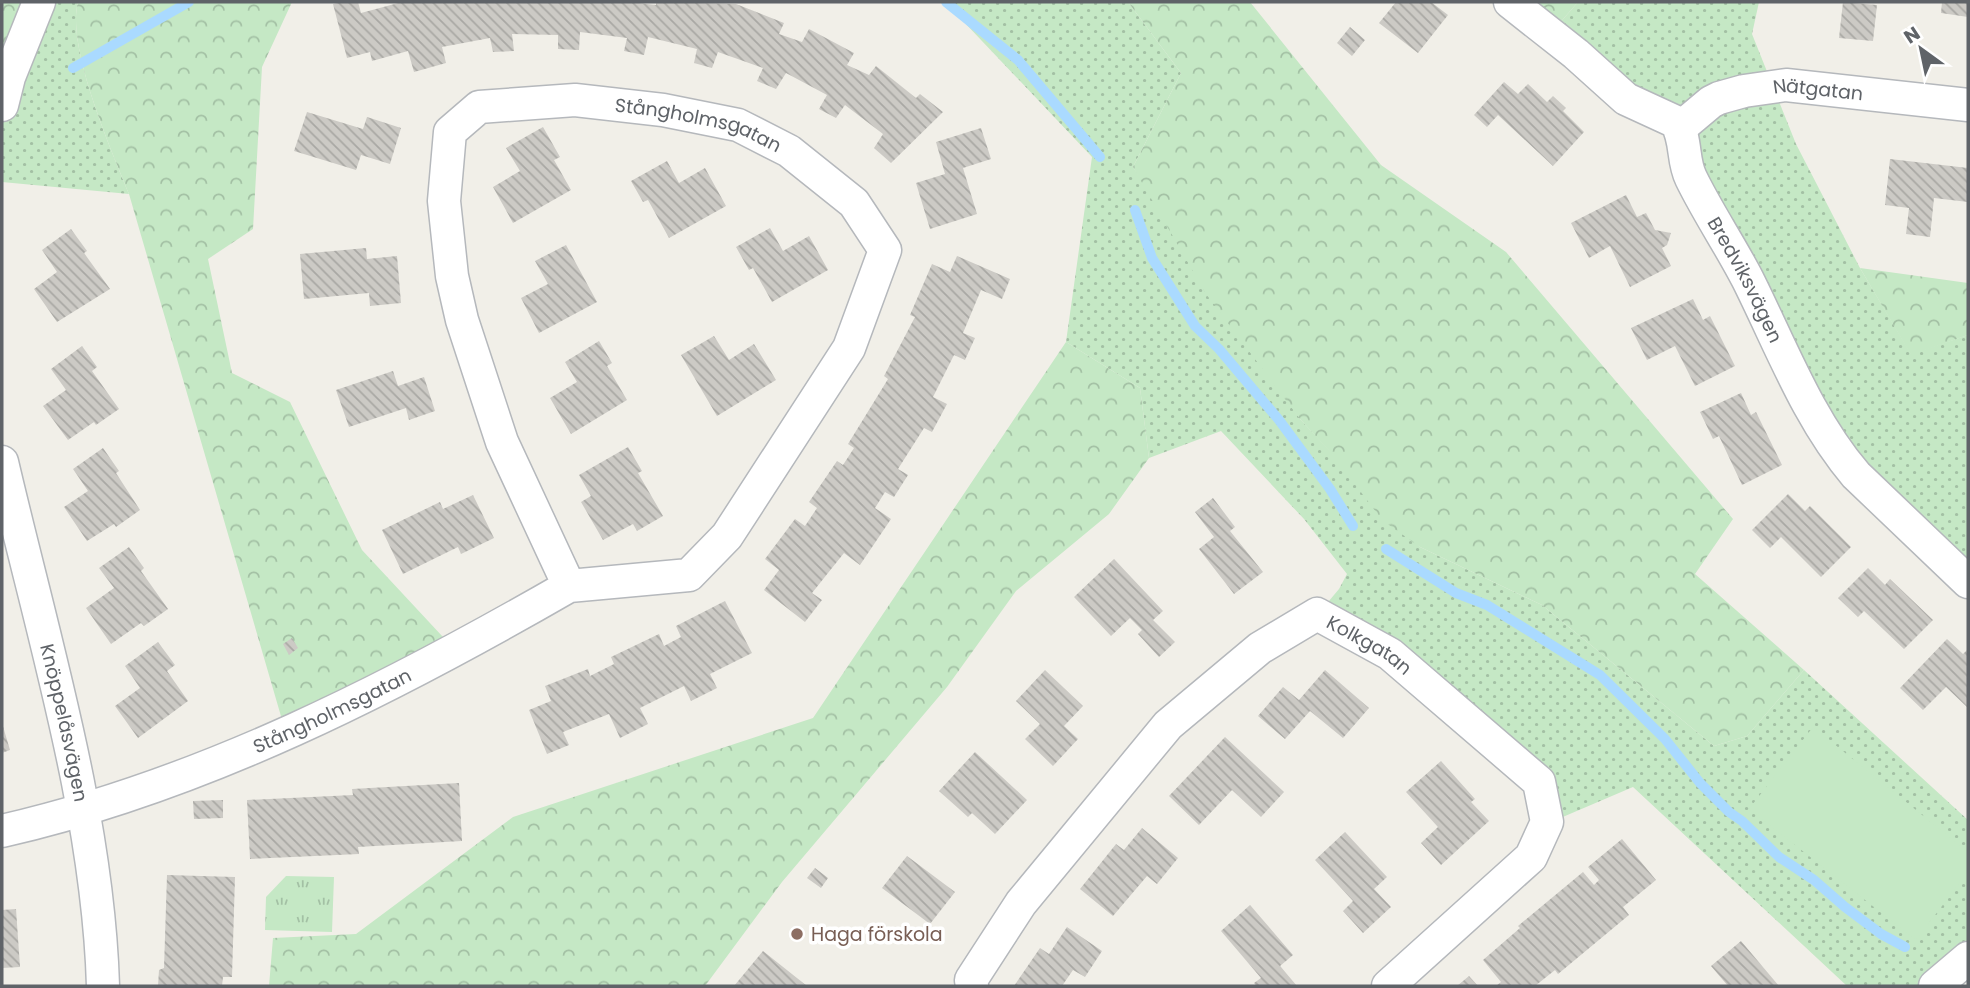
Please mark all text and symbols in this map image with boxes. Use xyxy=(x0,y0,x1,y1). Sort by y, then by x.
north arrow xyxy=(1886,14,1956,84)
text: N xyxy=(1899,20,1925,50)
street label: Nätgatan xyxy=(1771,72,1865,107)
street label: Stångholmsgatan xyxy=(614,91,786,159)
street label: Bredviksvägen xyxy=(1701,212,1789,347)
street label: Kolkgatan xyxy=(1322,608,1418,681)
street label: Knöppelåsvägen xyxy=(34,641,95,804)
street label: Stångholmsgatan xyxy=(249,662,416,760)
place label: Haga förskola xyxy=(811,921,943,948)
marker: Haga förskola xyxy=(789,926,805,942)

